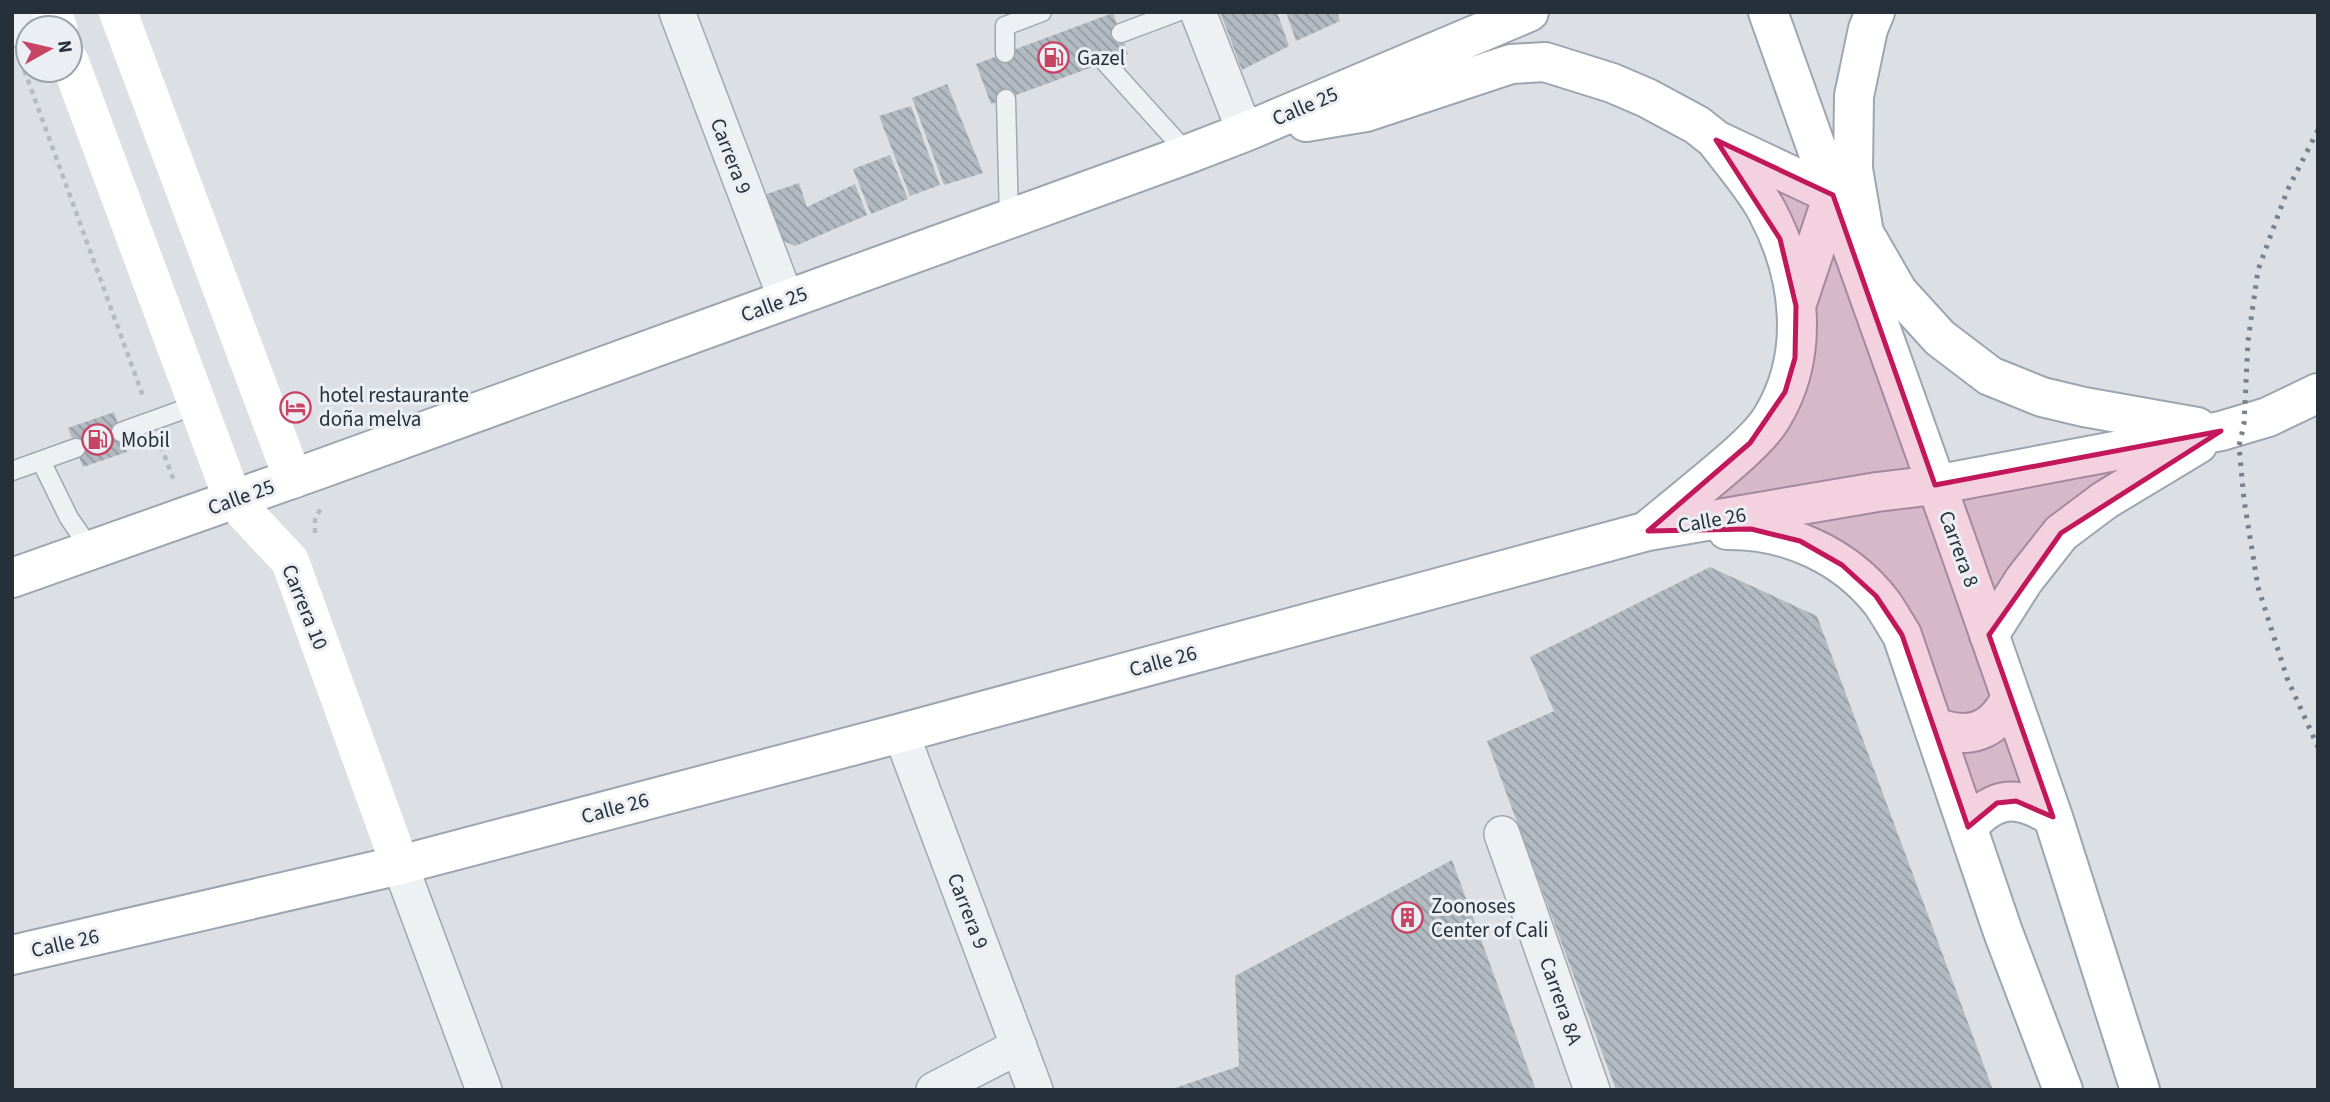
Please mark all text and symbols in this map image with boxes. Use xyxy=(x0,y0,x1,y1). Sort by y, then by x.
north arrow xyxy=(14,14,84,84)
text: N xyxy=(50,39,79,55)
fuel station icon: Gazel xyxy=(1037,41,1071,75)
place label: Gazel xyxy=(1077,43,1125,73)
street label: Calle 25 xyxy=(1267,79,1343,133)
street label: Carrera 9 xyxy=(703,114,759,198)
street label: Calle 25 xyxy=(737,278,811,330)
place label: hotel restaurante doña melva xyxy=(319,380,469,434)
hotel icon: hotel restaurante doña melva xyxy=(279,390,313,424)
fuel station icon: Mobil xyxy=(81,423,115,457)
place label: Mobil xyxy=(121,425,170,455)
street label: Calle 25 xyxy=(204,471,278,523)
street label: Calle 26 xyxy=(1676,499,1748,541)
street label: Carrera 8 xyxy=(1931,507,1987,591)
street label: Carrera 10 xyxy=(274,560,336,654)
street label: Calle 26 xyxy=(1126,638,1200,684)
street label: Calle 26 xyxy=(578,785,652,831)
street label: Carrera 9 xyxy=(940,869,996,953)
place label: Zoonoses Center of Cali xyxy=(1431,891,1548,945)
building icon: Zoonoses Center of Cali xyxy=(1391,901,1425,935)
street label: Calle 26 xyxy=(28,921,102,965)
street label: Carrera 8A xyxy=(1532,953,1590,1049)

